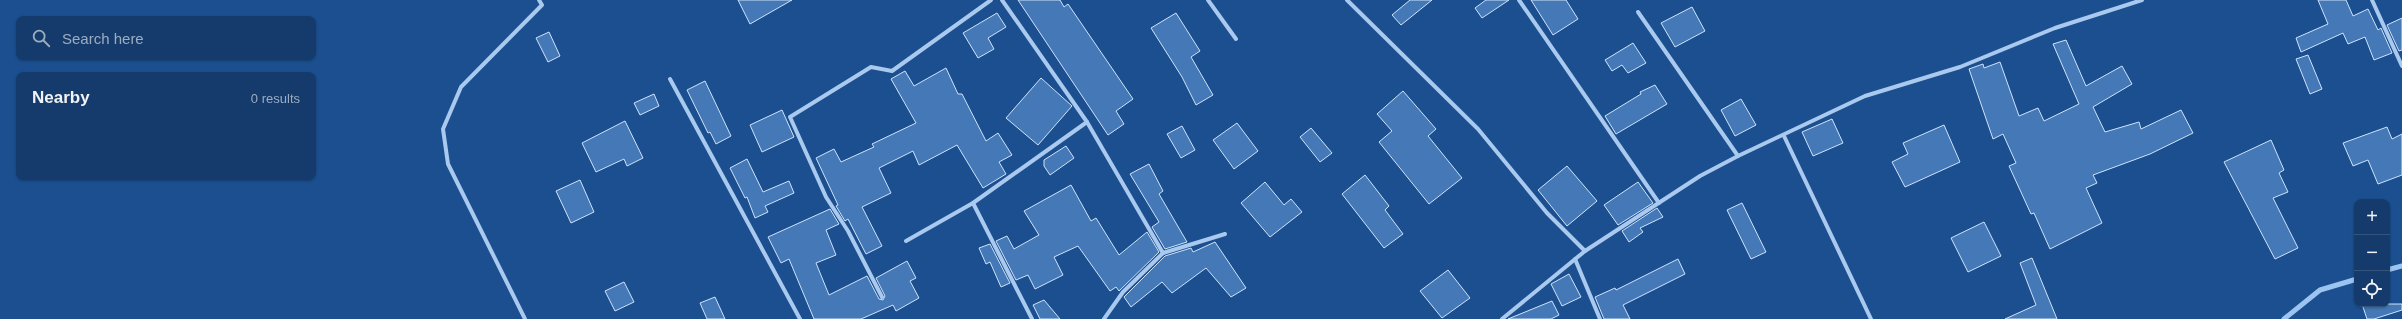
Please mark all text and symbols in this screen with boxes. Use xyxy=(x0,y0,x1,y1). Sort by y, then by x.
search box xyxy=(16,16,316,60)
icon: search xyxy=(30,27,52,49)
text: Search here xyxy=(62,30,144,47)
text: Nearby xyxy=(32,88,90,107)
text: 0 results xyxy=(251,91,300,106)
map controls xyxy=(2354,199,2390,307)
button: + xyxy=(2354,199,2390,235)
button: − xyxy=(2354,235,2390,271)
button: locate xyxy=(2354,271,2390,307)

